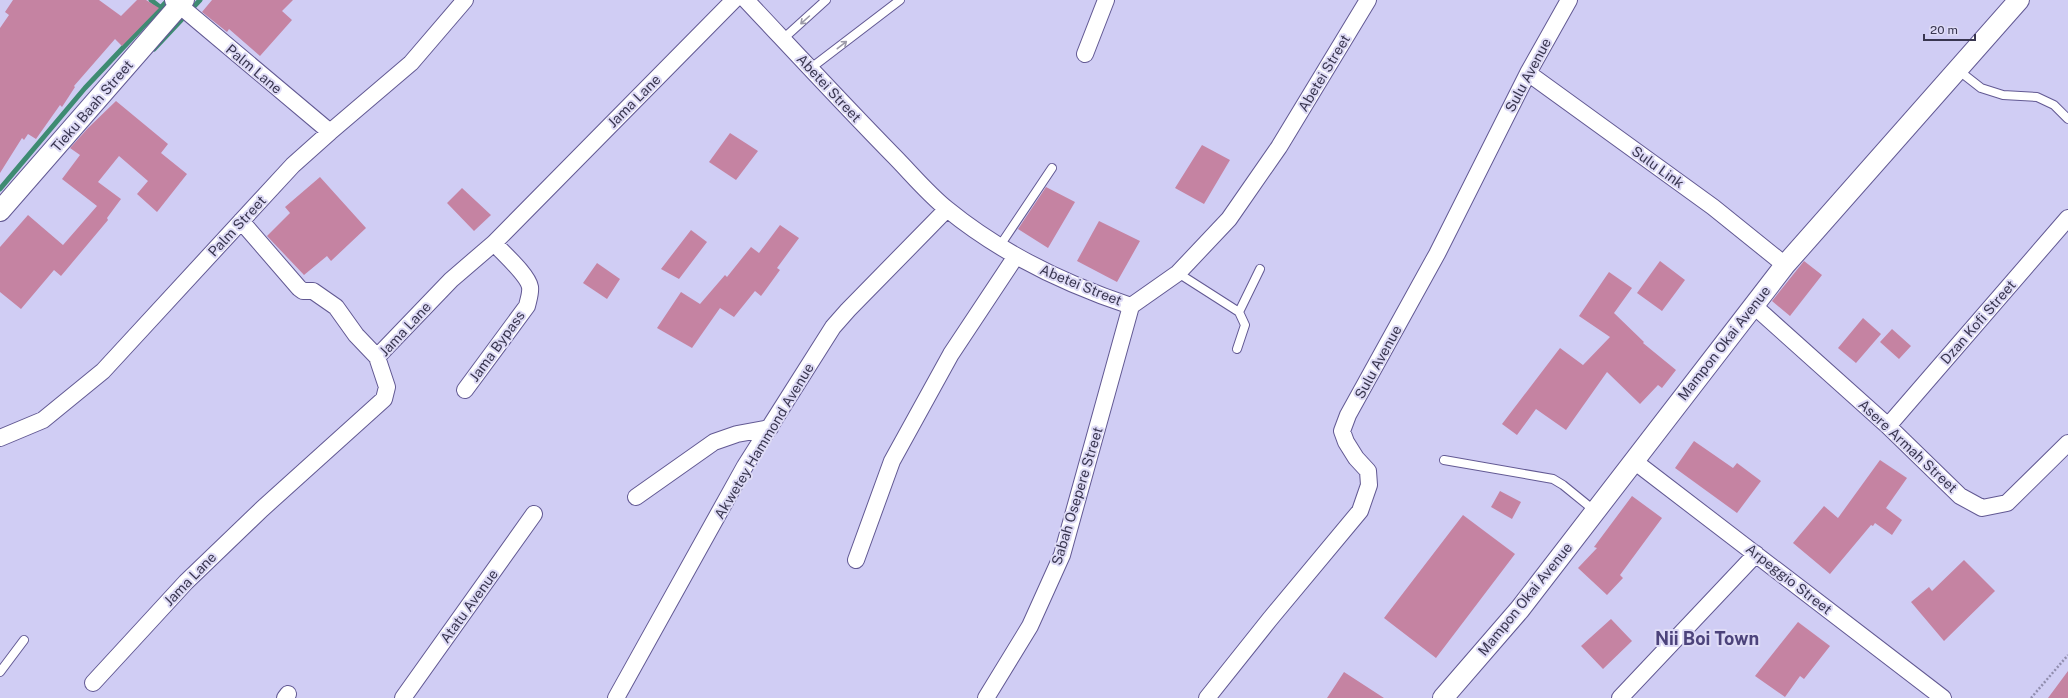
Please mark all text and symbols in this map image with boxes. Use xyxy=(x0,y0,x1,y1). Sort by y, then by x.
one-way arrow xyxy=(799,15,810,24)
scale bar xyxy=(1924,16,1975,42)
text: 20 m xyxy=(1930,23,1958,37)
street label: Abetei Street xyxy=(1295,32,1353,114)
street label: Sulu Avenue xyxy=(1502,35,1554,115)
one-way arrow xyxy=(836,40,847,49)
street label: Palm Lane xyxy=(223,41,285,97)
street label: Abetei Street xyxy=(794,51,864,125)
street label: Tieku Baah Street xyxy=(48,57,136,155)
street label: Jama Lane xyxy=(604,71,664,131)
street label: Sulu Link xyxy=(1629,143,1687,191)
street label: Palm Street xyxy=(205,192,269,260)
street label: Abetei Street xyxy=(1038,261,1124,309)
street label: Dzan Kofi Street xyxy=(1937,277,2019,367)
street label: Mampon Okai Avenue xyxy=(1674,283,1774,403)
street label: Jama Lane xyxy=(376,299,434,359)
street label: Jama Bypass xyxy=(466,308,528,384)
street label: Sulu Avenue xyxy=(1351,323,1405,401)
street label: Akwetey Hammond Avenue xyxy=(711,360,817,522)
street label: Asere Armah Street xyxy=(1855,396,1961,496)
street label: Sabah Osepere Street xyxy=(1048,425,1106,567)
street label: Mampon Okai Avenue xyxy=(1475,539,1575,659)
street label: Arpeggio Street xyxy=(1743,541,1835,617)
street label: Jama Lane xyxy=(161,549,219,609)
street label: Atatu Avenue xyxy=(437,566,501,646)
district label: Nii Boi Town xyxy=(1655,628,1759,649)

